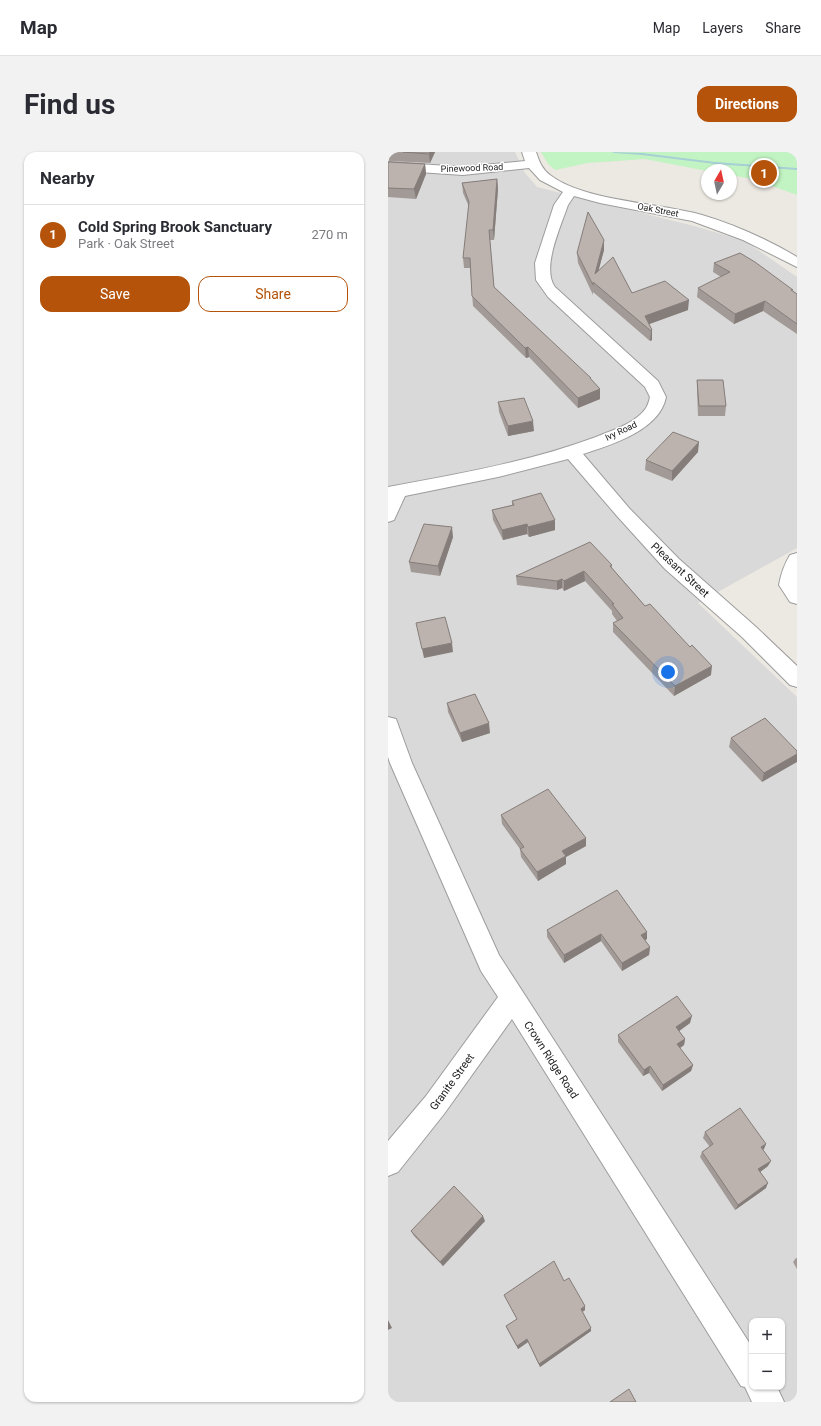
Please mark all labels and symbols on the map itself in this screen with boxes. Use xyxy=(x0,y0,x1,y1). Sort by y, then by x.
pin: 1 xyxy=(751,158,777,188)
street label: Pinewood Road xyxy=(441,162,503,174)
north arrow xyxy=(701,164,737,200)
street label: Oak Street xyxy=(637,201,679,219)
street label: Ivy Road xyxy=(604,419,638,443)
street label: Pleasant Street xyxy=(648,540,712,600)
your location xyxy=(658,662,678,682)
street label: Crown Ridge Road xyxy=(521,1019,581,1101)
street label: Granite Street xyxy=(427,1051,477,1113)

